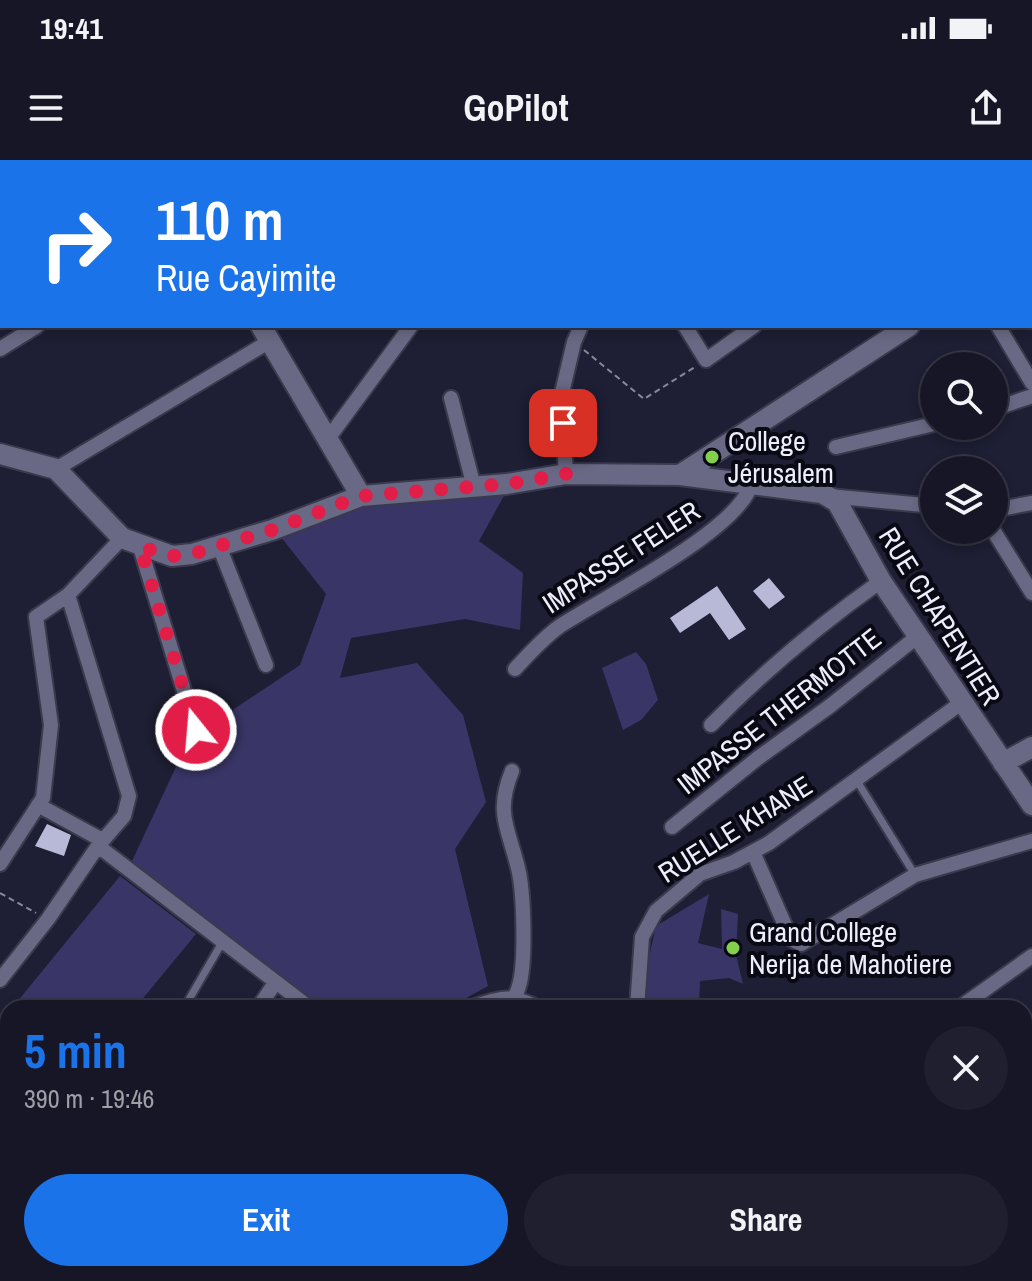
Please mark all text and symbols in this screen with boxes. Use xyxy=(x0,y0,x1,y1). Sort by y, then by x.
text: 19:41 xyxy=(40,8,103,48)
text: GoPilot xyxy=(464,84,568,132)
icon: menu xyxy=(24,86,68,130)
icon: share xyxy=(964,86,1008,130)
text: 110 m xyxy=(156,182,284,257)
icon: right xyxy=(24,192,128,296)
text: Rue Cayimite xyxy=(156,254,336,302)
map controls xyxy=(920,352,1008,544)
button: search xyxy=(920,352,1008,440)
pin xyxy=(529,389,597,457)
icon: arrive xyxy=(541,401,585,445)
place label: College Jérusalem xyxy=(728,422,834,492)
marker: College Jérusalem xyxy=(703,448,721,466)
button: layers xyxy=(920,456,1008,544)
street label: IMPASSE FELER xyxy=(535,492,707,622)
street label: RUE CHAPENTIER xyxy=(870,520,1010,712)
street label: IMPASSE THERMOTTE xyxy=(669,619,889,803)
position arrow xyxy=(154,688,238,772)
street label: RUELLE KHANE xyxy=(651,767,819,891)
place label: Grand College Nerija de Mahotiere xyxy=(749,913,952,983)
marker: Grand College Nerija de Mahotiere xyxy=(724,939,742,957)
text: 5 min xyxy=(24,1018,127,1083)
button: close xyxy=(924,1026,1008,1110)
text: 390 m · 19:46 xyxy=(24,1081,154,1116)
button: Exit xyxy=(24,1174,508,1266)
button: Share xyxy=(524,1174,1008,1266)

